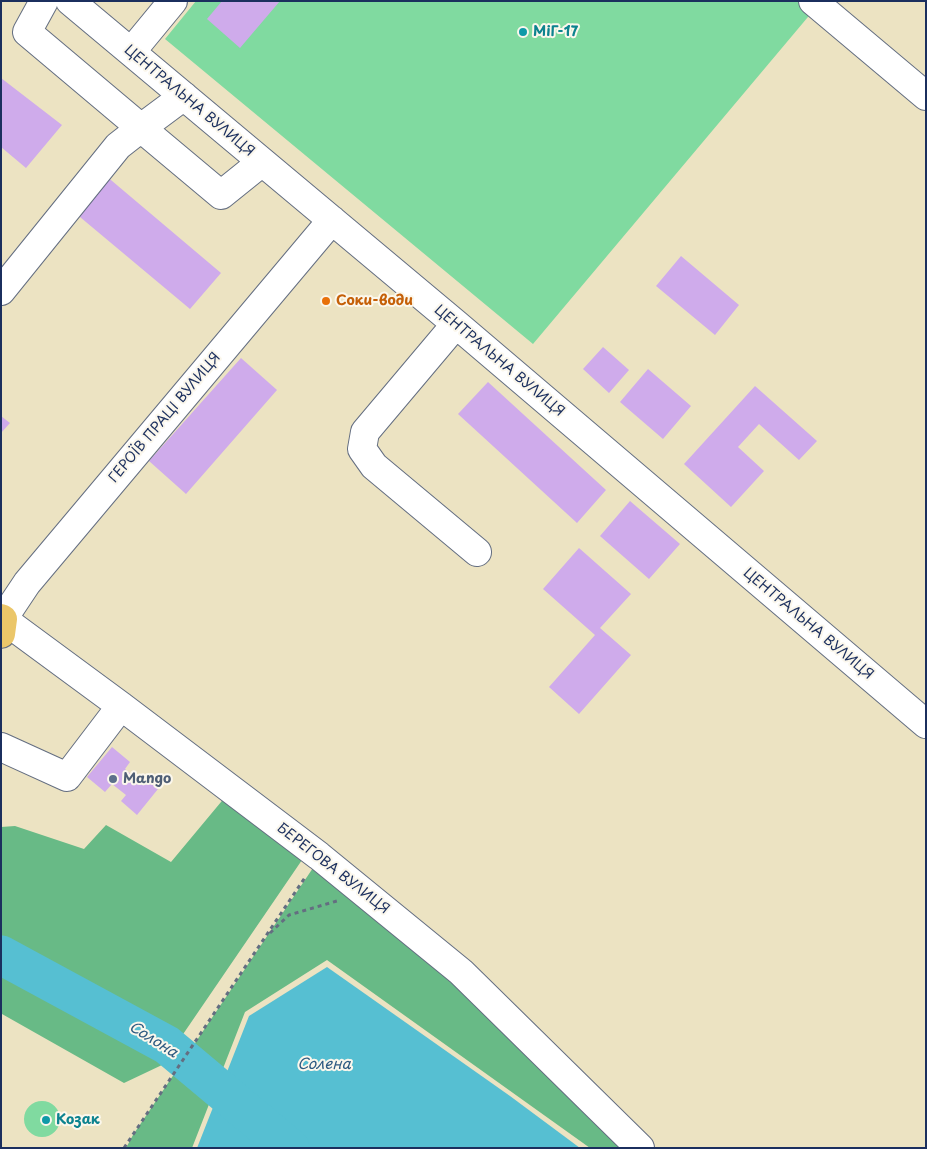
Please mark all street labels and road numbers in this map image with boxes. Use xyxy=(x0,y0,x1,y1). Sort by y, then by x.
street label: ЦЕНТРАЛЬНА ВУЛИЦЯ xyxy=(120,42,258,160)
street label: ЦЕНТРАЛЬНА ВУЛИЦЯ xyxy=(430,302,568,420)
street label: ГЕРОЇВ ПРАЦІ ВУЛИЦЯ xyxy=(106,350,224,486)
street label: ЦЕНТРАЛЬНА ВУЛИЦЯ xyxy=(739,565,877,683)
street label: БЕРЕГОВА ВУЛИЦЯ xyxy=(274,820,392,918)

